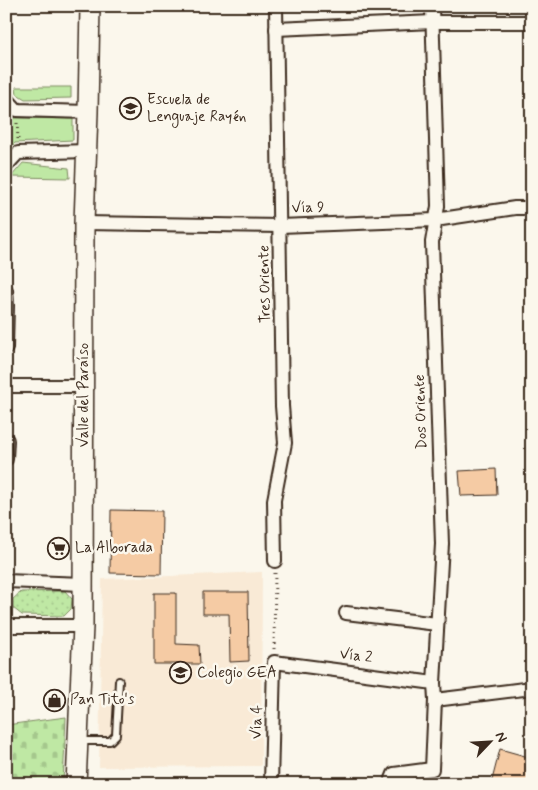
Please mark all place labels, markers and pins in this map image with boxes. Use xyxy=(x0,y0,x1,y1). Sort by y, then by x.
place label: Escuela de Lenguaje Rayén xyxy=(147,90,246,128)
school or university icon: Escuela de Lenguaje Rayén xyxy=(119,97,143,121)
supermarket icon: La Alborada xyxy=(47,536,71,560)
place label: La Alborada xyxy=(75,538,153,558)
school or university icon: Colegio GEA xyxy=(169,661,193,685)
place label: Colegio GEA xyxy=(197,663,277,684)
shop icon: Pan Tito's xyxy=(42,688,66,712)
place label: Pan Tito's xyxy=(70,690,135,710)

